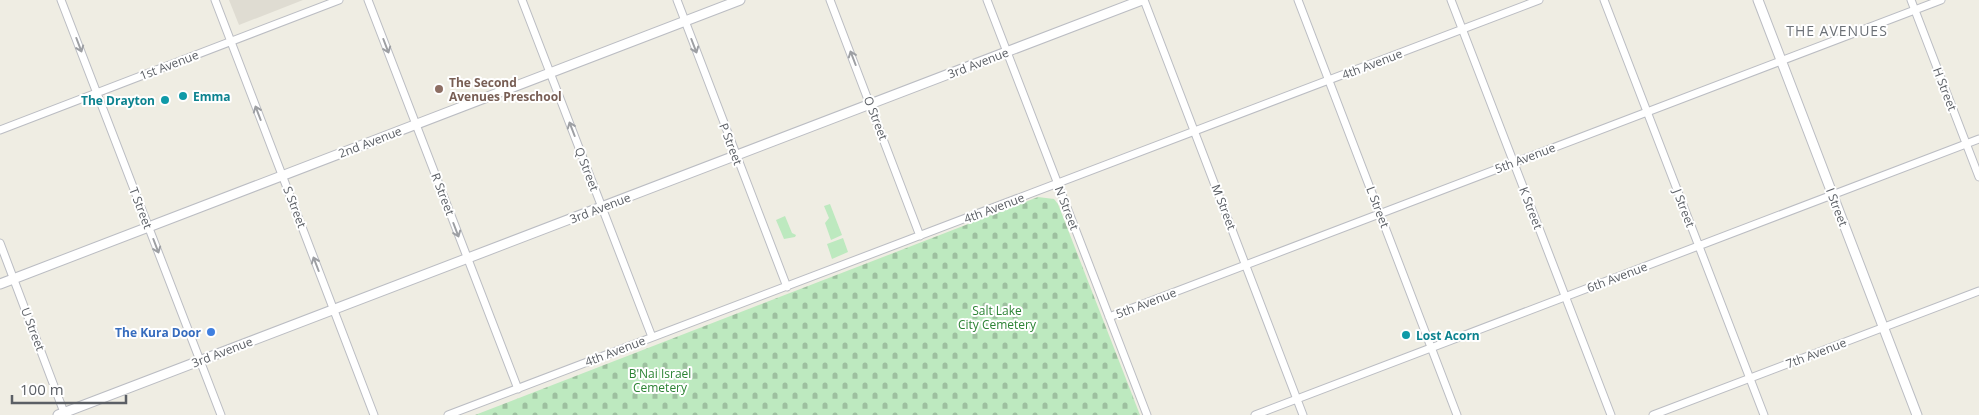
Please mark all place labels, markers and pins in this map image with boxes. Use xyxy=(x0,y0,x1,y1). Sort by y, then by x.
place label: The Second Avenues Preschool xyxy=(449,74,562,105)
marker: The Second Avenues Preschool xyxy=(433,83,445,95)
place label: Emma xyxy=(193,88,231,105)
marker: Emma xyxy=(177,90,189,102)
place label: The Drayton xyxy=(81,92,155,109)
marker: The Drayton xyxy=(159,94,171,106)
place label: The Kura Door xyxy=(115,324,202,341)
marker: The Kura Door xyxy=(205,326,217,338)
place label: Lost Acorn xyxy=(1416,327,1480,344)
marker: Lost Acorn xyxy=(1400,329,1412,341)

